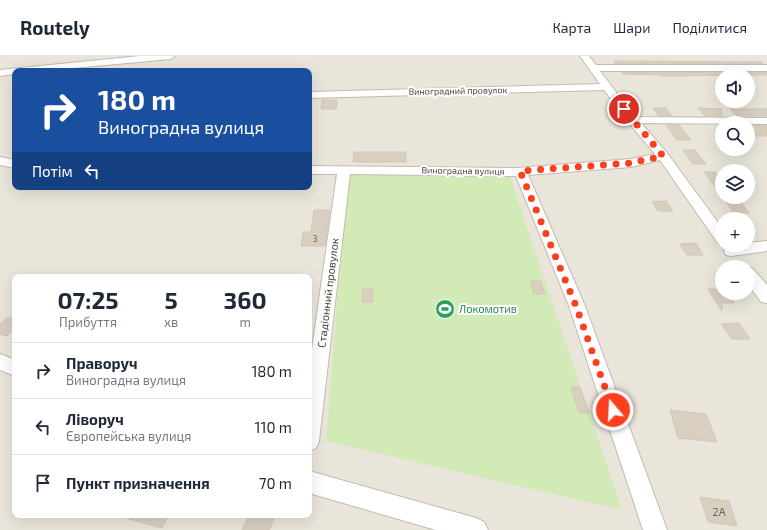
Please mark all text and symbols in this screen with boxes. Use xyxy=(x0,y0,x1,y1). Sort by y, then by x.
text: Routely xyxy=(20,16,90,39)
text: Карта xyxy=(552,19,591,36)
text: Шари xyxy=(613,19,650,36)
text: Поділитися xyxy=(672,19,747,36)
map controls xyxy=(715,68,755,300)
button: sound xyxy=(715,68,755,108)
text: 180 m xyxy=(98,82,176,116)
icon: right xyxy=(32,84,84,136)
street label: Виноградний провулок xyxy=(409,84,508,98)
pin xyxy=(607,92,641,126)
icon: arrive xyxy=(613,98,635,120)
text: Виноградна вулиця xyxy=(98,116,264,138)
button: search xyxy=(715,116,755,156)
icon: left xyxy=(81,160,103,182)
text: Потім xyxy=(32,162,73,180)
street label: Виноградна вулиця xyxy=(421,164,505,178)
button: layers xyxy=(715,164,755,204)
button: + xyxy=(715,212,755,252)
house number: 3 xyxy=(312,233,318,244)
street label: Стадіонний провулок xyxy=(314,237,342,349)
button: − xyxy=(715,260,755,300)
text: 07:25 xyxy=(57,285,119,314)
text: 5 xyxy=(164,285,178,314)
text: 360 xyxy=(224,285,267,314)
sports icon: Локомотив xyxy=(434,298,456,320)
place label: Локомотив xyxy=(459,302,517,315)
text: Прибуття xyxy=(59,314,117,330)
text: хв xyxy=(164,314,178,330)
text: m xyxy=(239,314,251,330)
text: Праворуч xyxy=(66,354,137,372)
icon: right xyxy=(32,360,54,382)
text: 180 m xyxy=(251,362,292,380)
text: Виноградна вулиця xyxy=(66,372,186,388)
position arrow xyxy=(592,389,634,431)
text: Ліворуч xyxy=(66,410,124,428)
icon: left xyxy=(32,416,54,438)
text: 110 m xyxy=(255,418,292,436)
text: Європейська вулиця xyxy=(66,428,191,444)
icon: arrive xyxy=(32,472,54,494)
text: Пункт призначення xyxy=(66,474,210,492)
text: 70 m xyxy=(259,474,292,492)
house number: 2А xyxy=(712,505,726,518)

